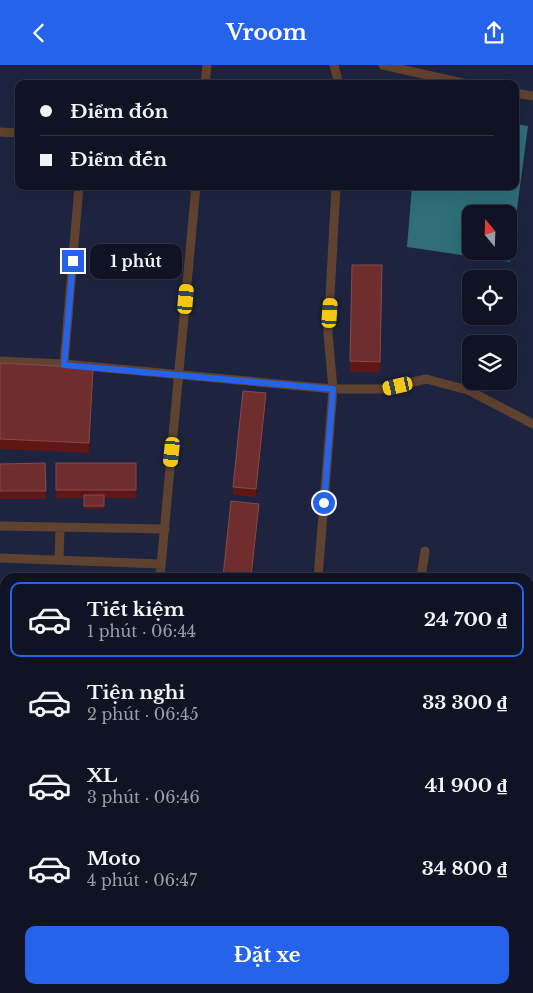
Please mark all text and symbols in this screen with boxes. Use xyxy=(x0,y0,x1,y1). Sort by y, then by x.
icon: back xyxy=(25,19,53,47)
text: Vroom xyxy=(226,19,307,46)
icon: share xyxy=(480,19,508,47)
text: Điểm đón xyxy=(70,100,168,123)
text: Điểm đến xyxy=(70,148,167,171)
north arrow xyxy=(462,205,518,260)
map controls xyxy=(462,205,517,390)
callout: 1 phút xyxy=(90,243,183,279)
route end xyxy=(62,250,84,272)
text: 1 phút xyxy=(110,251,162,271)
button: locate xyxy=(462,270,517,325)
car xyxy=(177,283,194,315)
car xyxy=(321,298,338,328)
button: layers xyxy=(462,335,517,390)
car xyxy=(381,375,414,397)
car xyxy=(162,436,181,468)
route start xyxy=(313,492,335,514)
icon: car xyxy=(27,597,72,642)
text: Tiết kiệm xyxy=(87,598,184,621)
text: 24 700 ₫ xyxy=(424,608,507,631)
text: 1 phút · 06:44 xyxy=(87,621,196,641)
icon: car xyxy=(27,680,72,725)
text: Tiện nghi xyxy=(87,681,185,704)
text: 33 300 ₫ xyxy=(422,691,507,714)
text: 2 phút · 06:45 xyxy=(87,704,199,724)
icon: car xyxy=(27,763,72,808)
text: XL xyxy=(87,764,117,787)
text: 41 900 ₫ xyxy=(425,774,507,797)
text: 3 phút · 06:46 xyxy=(87,787,200,807)
icon: car xyxy=(27,846,72,891)
text: Moto xyxy=(87,847,141,870)
text: 34 800 ₫ xyxy=(422,857,507,880)
text: 4 phút · 06:47 xyxy=(87,870,197,890)
button: Đặt xe xyxy=(25,926,509,984)

